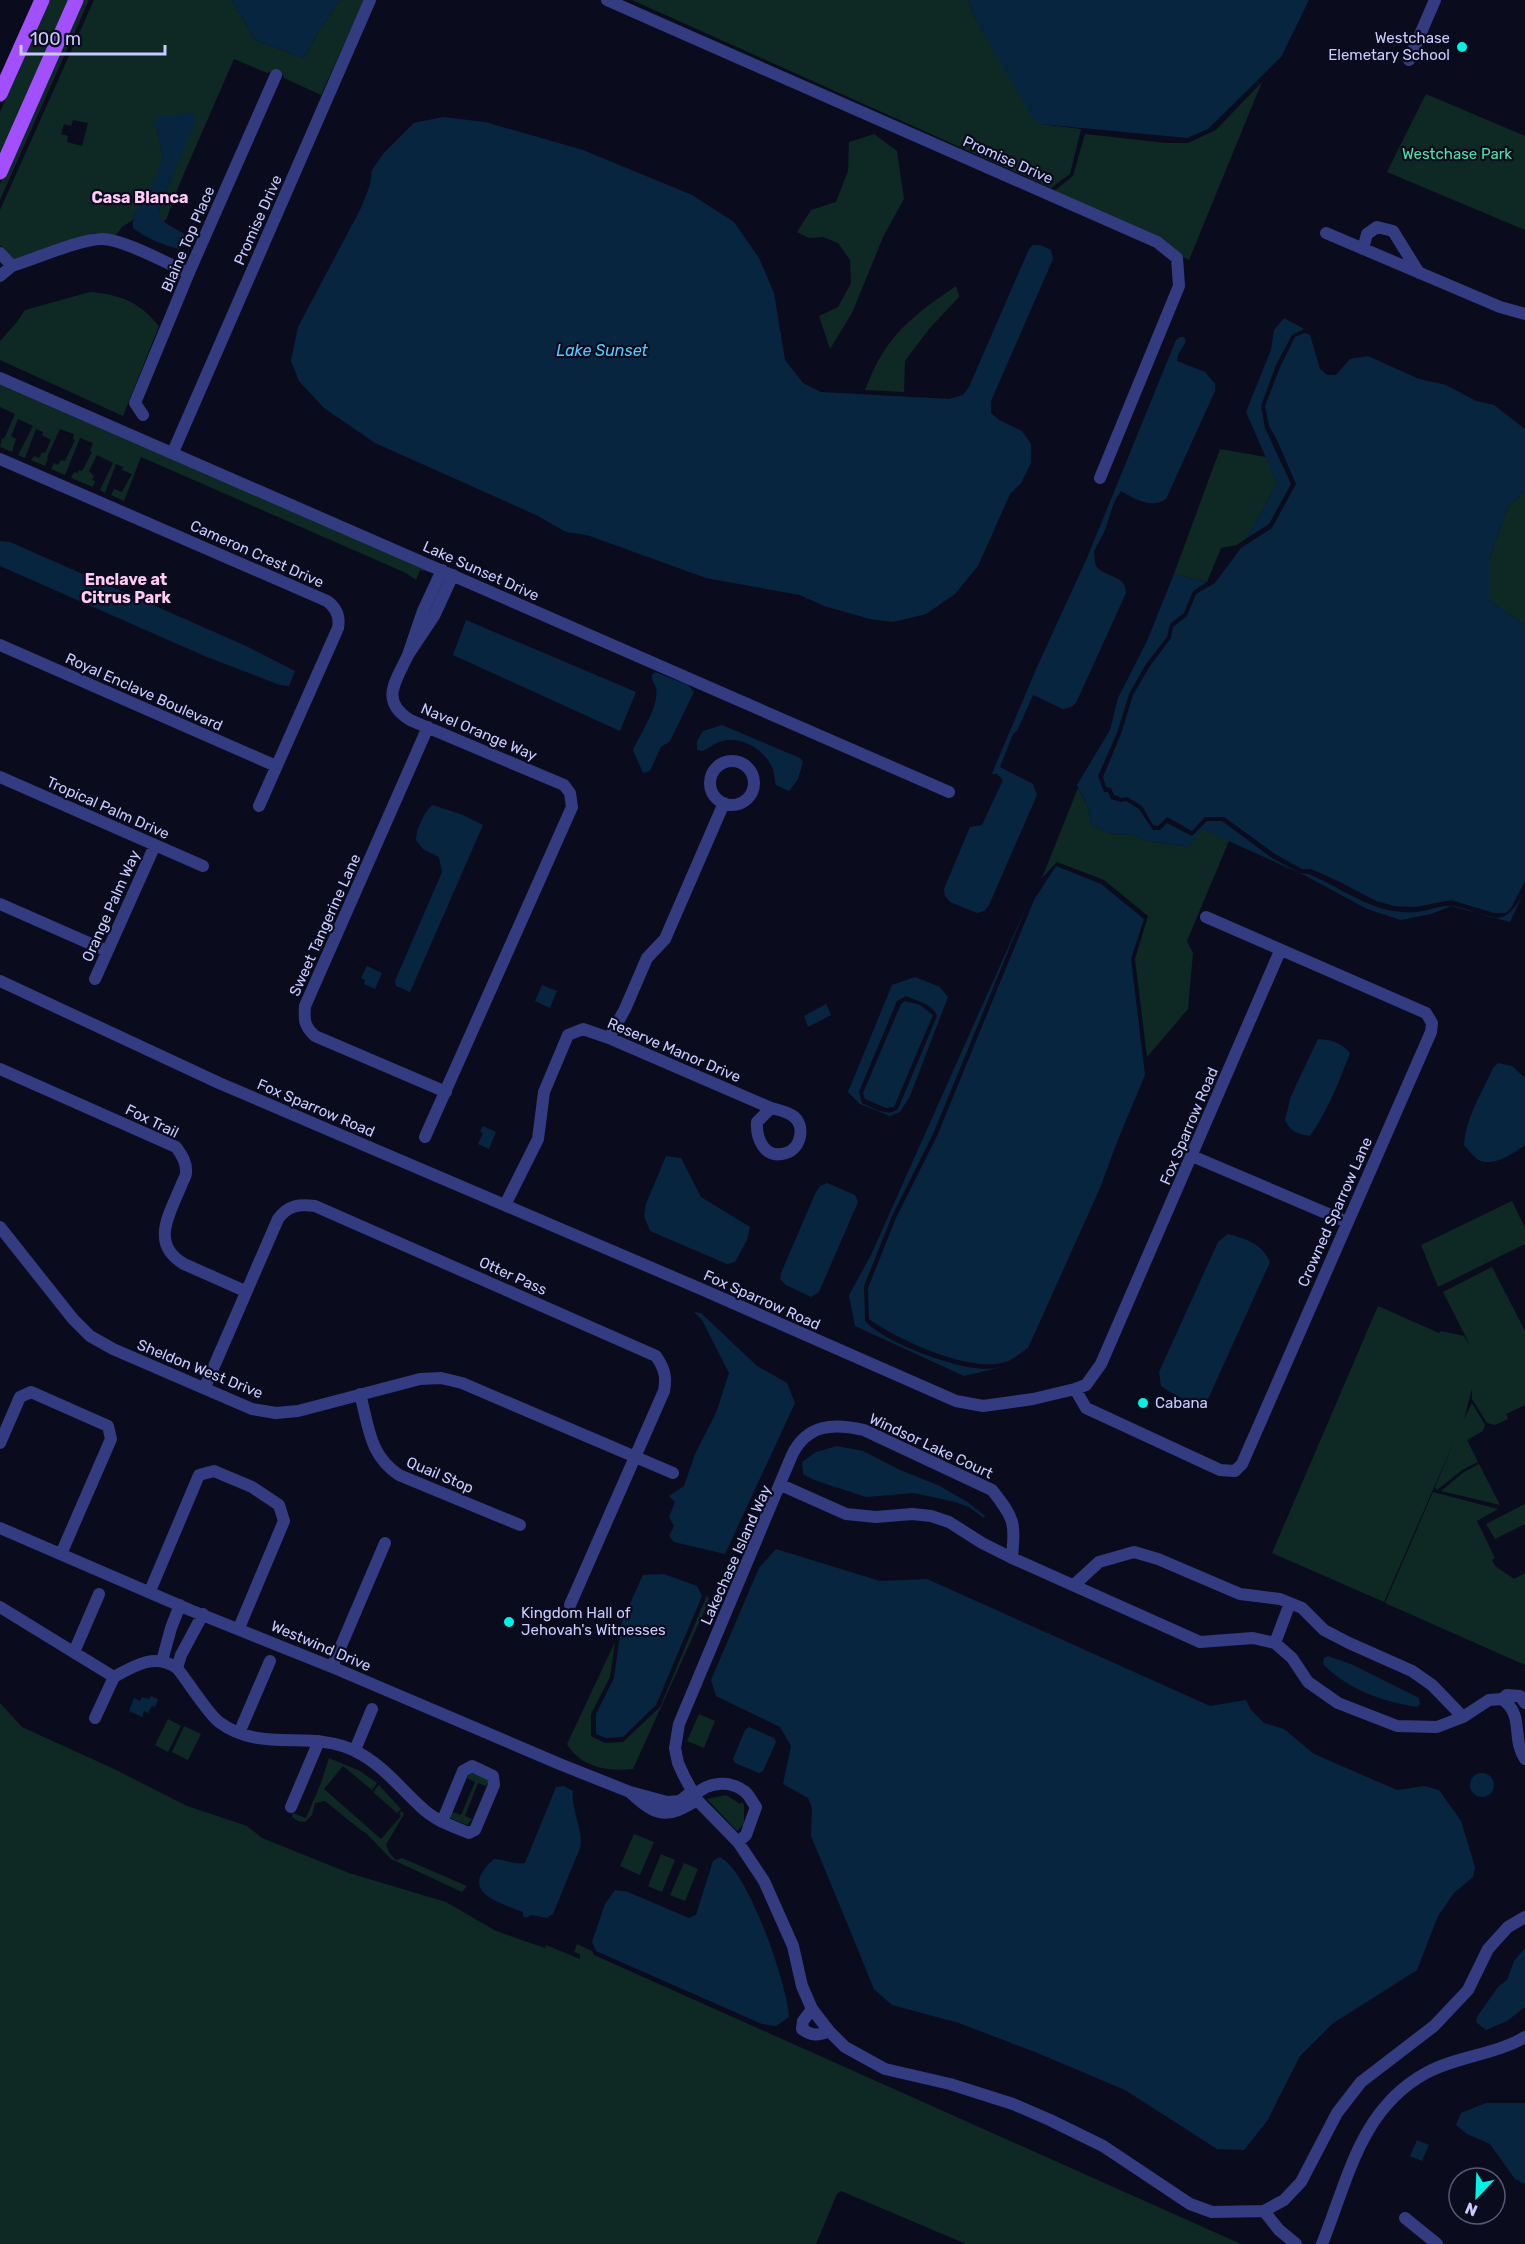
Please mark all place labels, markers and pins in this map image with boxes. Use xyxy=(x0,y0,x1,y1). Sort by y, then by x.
place label: Westchase Elemetary School xyxy=(1328,29,1450,64)
marker: Westchase Elemetary School xyxy=(1455,40,1469,54)
place label: Cabana xyxy=(1155,1394,1208,1412)
marker: Cabana xyxy=(1136,1396,1150,1410)
place label: Kingdom Hall of Jehovah's Witnesses xyxy=(521,1604,666,1639)
marker: Kingdom Hall of Jehovah's Witnesses xyxy=(502,1615,516,1629)

